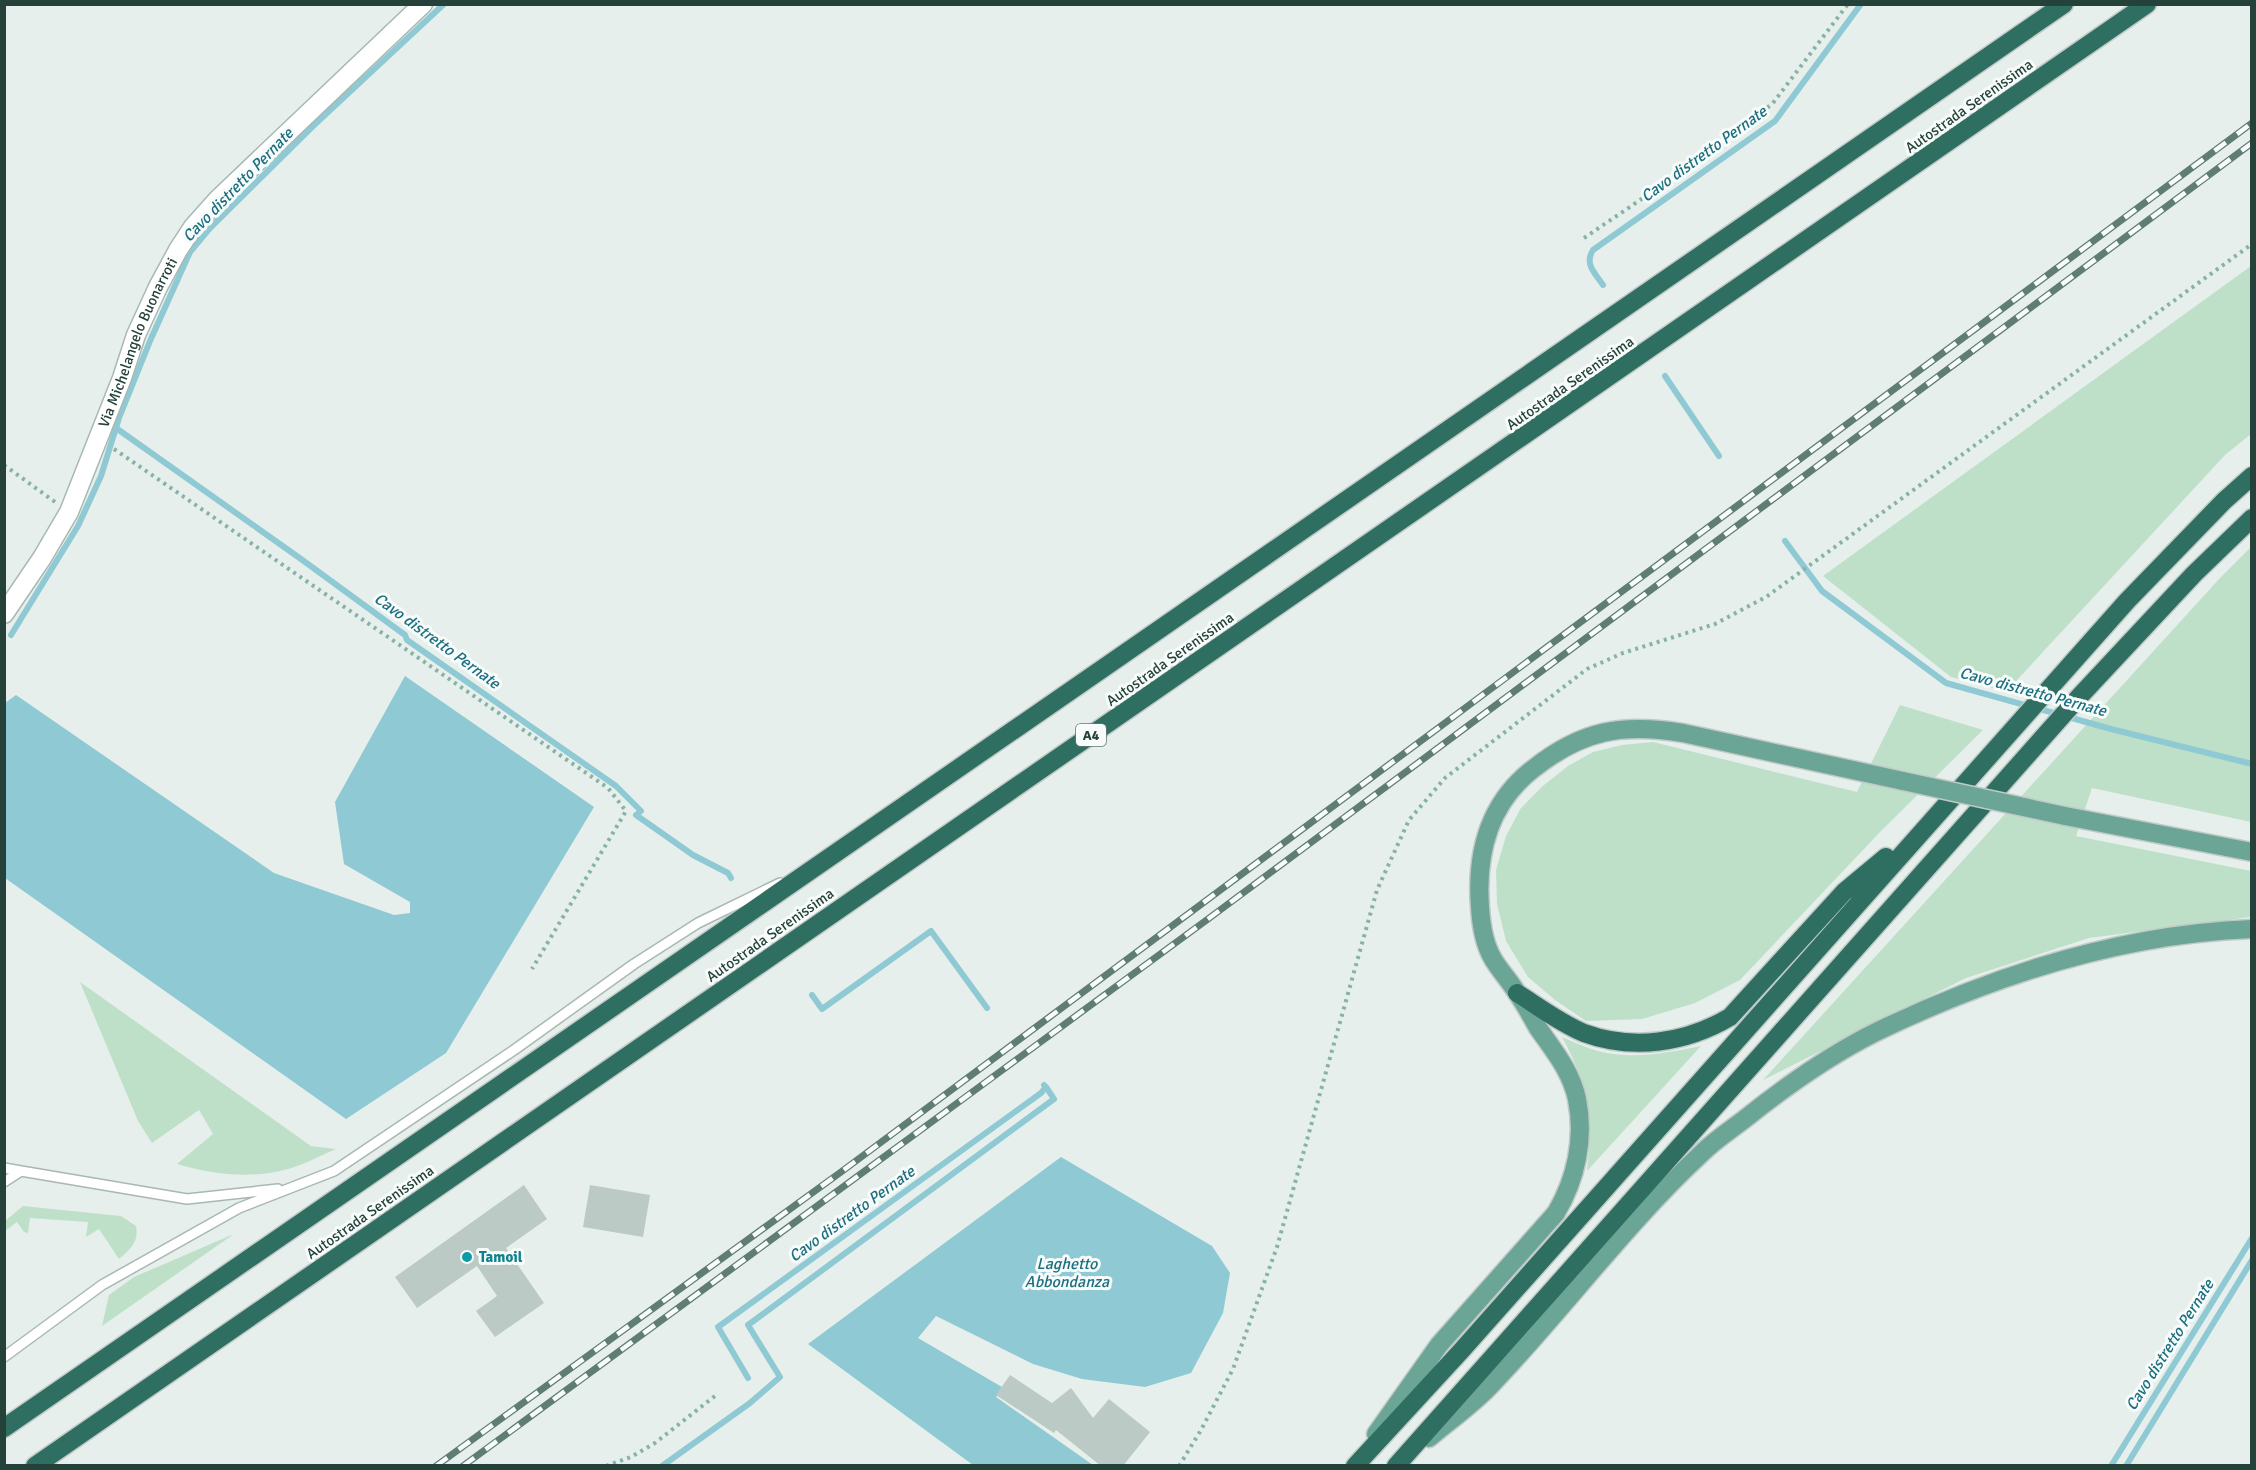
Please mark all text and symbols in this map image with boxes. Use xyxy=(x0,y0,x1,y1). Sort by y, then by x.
street label: Autostrada Serenissima xyxy=(1902,55,2036,157)
water label: Cavo distretto Pernate xyxy=(1637,101,1772,206)
water label: Cavo distretto Pernate xyxy=(178,123,298,246)
street label: Via Michelangelo Buonarroti xyxy=(94,255,181,430)
street label: Autostrada Serenissima xyxy=(1503,332,1637,434)
water label: Cavo distretto Pernate xyxy=(370,589,505,694)
street label: Autostrada Serenissima xyxy=(1103,608,1237,710)
water label: Cavo distretto Pernate xyxy=(1958,663,2109,721)
road number: A4 xyxy=(1076,724,1106,746)
street label: Autostrada Serenissima xyxy=(703,884,837,986)
street label: Autostrada Serenissima xyxy=(303,1161,437,1263)
water label: Cavo distretto Pernate xyxy=(785,1161,920,1266)
place label: Tamoil xyxy=(479,1248,523,1266)
marker: Tamoil xyxy=(460,1250,474,1264)
water label: Laghetto Abbondanza xyxy=(1025,1254,1110,1292)
water label: Cavo distretto Pernate xyxy=(2122,1275,2219,1414)

